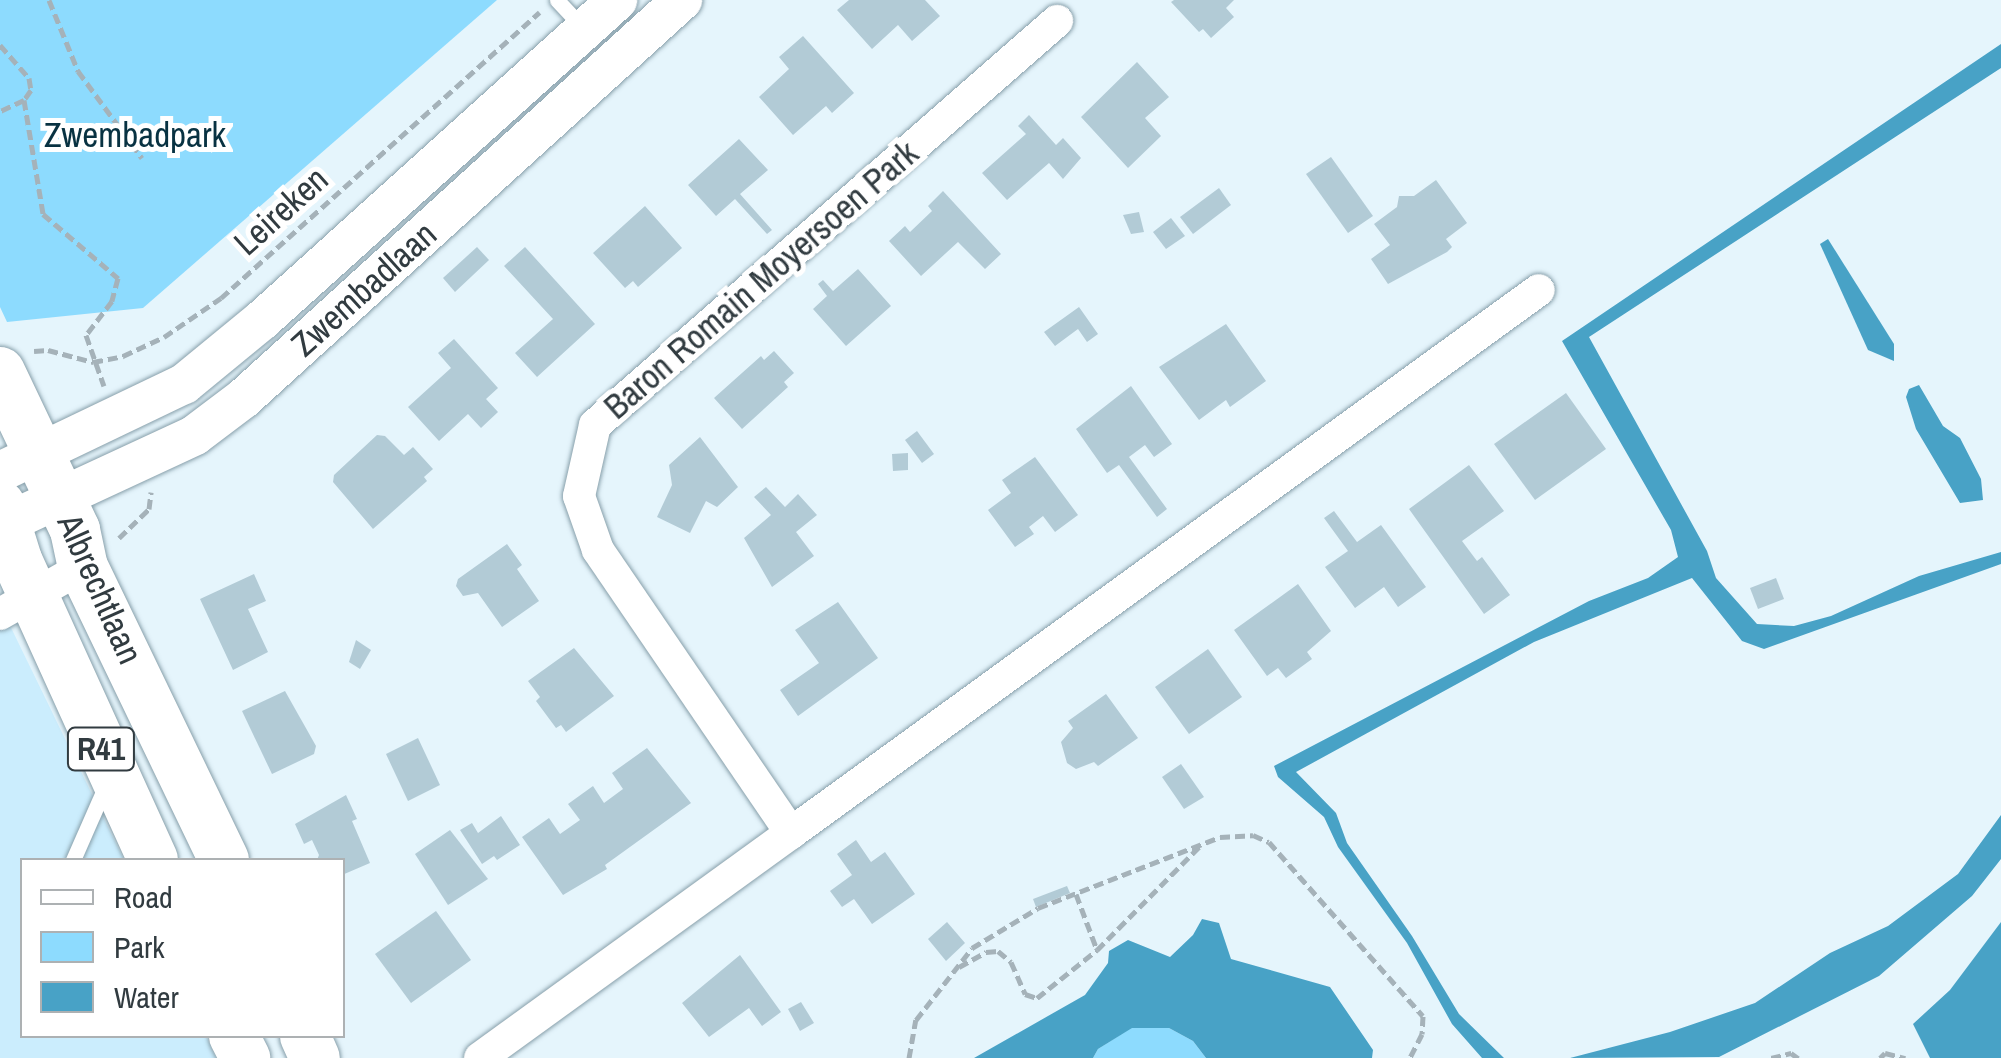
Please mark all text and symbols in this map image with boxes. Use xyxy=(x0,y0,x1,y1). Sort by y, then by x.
park label: Zwembadpark xyxy=(44,114,226,156)
street label: Baron Romain Moyersoen Park xyxy=(596,132,926,428)
street label: Leireken xyxy=(225,158,337,264)
street label: Zwembadlaan xyxy=(283,213,445,365)
street label: Albrechtlaan xyxy=(48,508,152,670)
road number: R41 xyxy=(66,722,136,776)
legend xyxy=(20,858,345,1038)
text: Road xyxy=(114,877,173,917)
text: Park xyxy=(114,927,165,967)
text: Water xyxy=(114,977,179,1017)

